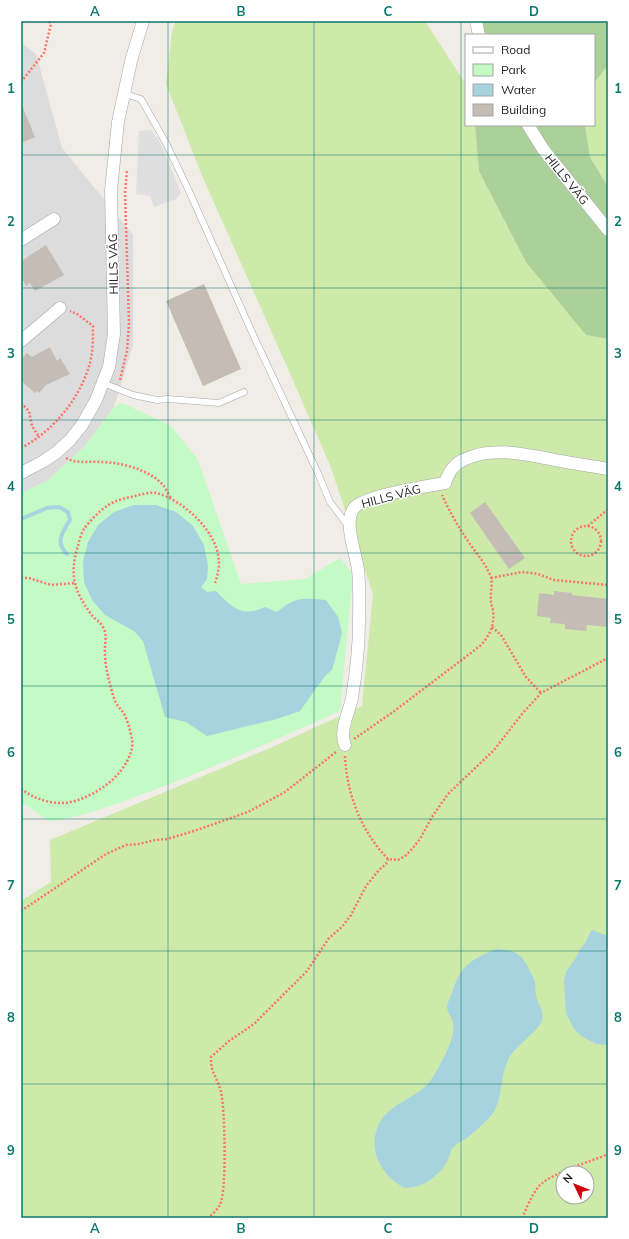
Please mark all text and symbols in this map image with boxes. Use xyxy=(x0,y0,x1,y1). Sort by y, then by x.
text: A xyxy=(90,3,100,19)
text: B xyxy=(237,3,246,19)
text: C xyxy=(384,3,393,19)
text: D xyxy=(529,3,539,19)
legend xyxy=(465,34,595,126)
text: Road xyxy=(501,42,530,57)
text: Park xyxy=(501,62,527,77)
text: 1 xyxy=(7,80,15,96)
text: 1 xyxy=(614,80,622,96)
text: Water xyxy=(501,82,537,97)
text: Building xyxy=(501,102,546,117)
street label: HILLS VÄG xyxy=(542,151,592,207)
text: 2 xyxy=(7,213,15,229)
text: 2 xyxy=(614,213,622,229)
street label: HILLS VÄG xyxy=(105,233,121,295)
text: 3 xyxy=(7,345,15,361)
text: 3 xyxy=(614,345,622,361)
text: 4 xyxy=(7,478,15,494)
text: 4 xyxy=(614,478,622,494)
street label: HILLS VÄG xyxy=(360,481,422,511)
text: 5 xyxy=(7,611,15,627)
text: 5 xyxy=(614,611,622,627)
text: 6 xyxy=(7,744,15,760)
text: 6 xyxy=(614,744,622,760)
text: 7 xyxy=(7,877,15,893)
text: 7 xyxy=(614,877,622,893)
text: 8 xyxy=(7,1009,15,1025)
text: 8 xyxy=(614,1009,622,1025)
text: 9 xyxy=(7,1142,15,1158)
text: 9 xyxy=(614,1142,622,1158)
north arrow xyxy=(555,1165,595,1205)
text: N xyxy=(560,1170,576,1186)
text: A xyxy=(90,1220,100,1236)
text: B xyxy=(237,1220,246,1236)
text: C xyxy=(384,1220,393,1236)
text: D xyxy=(529,1220,539,1236)

